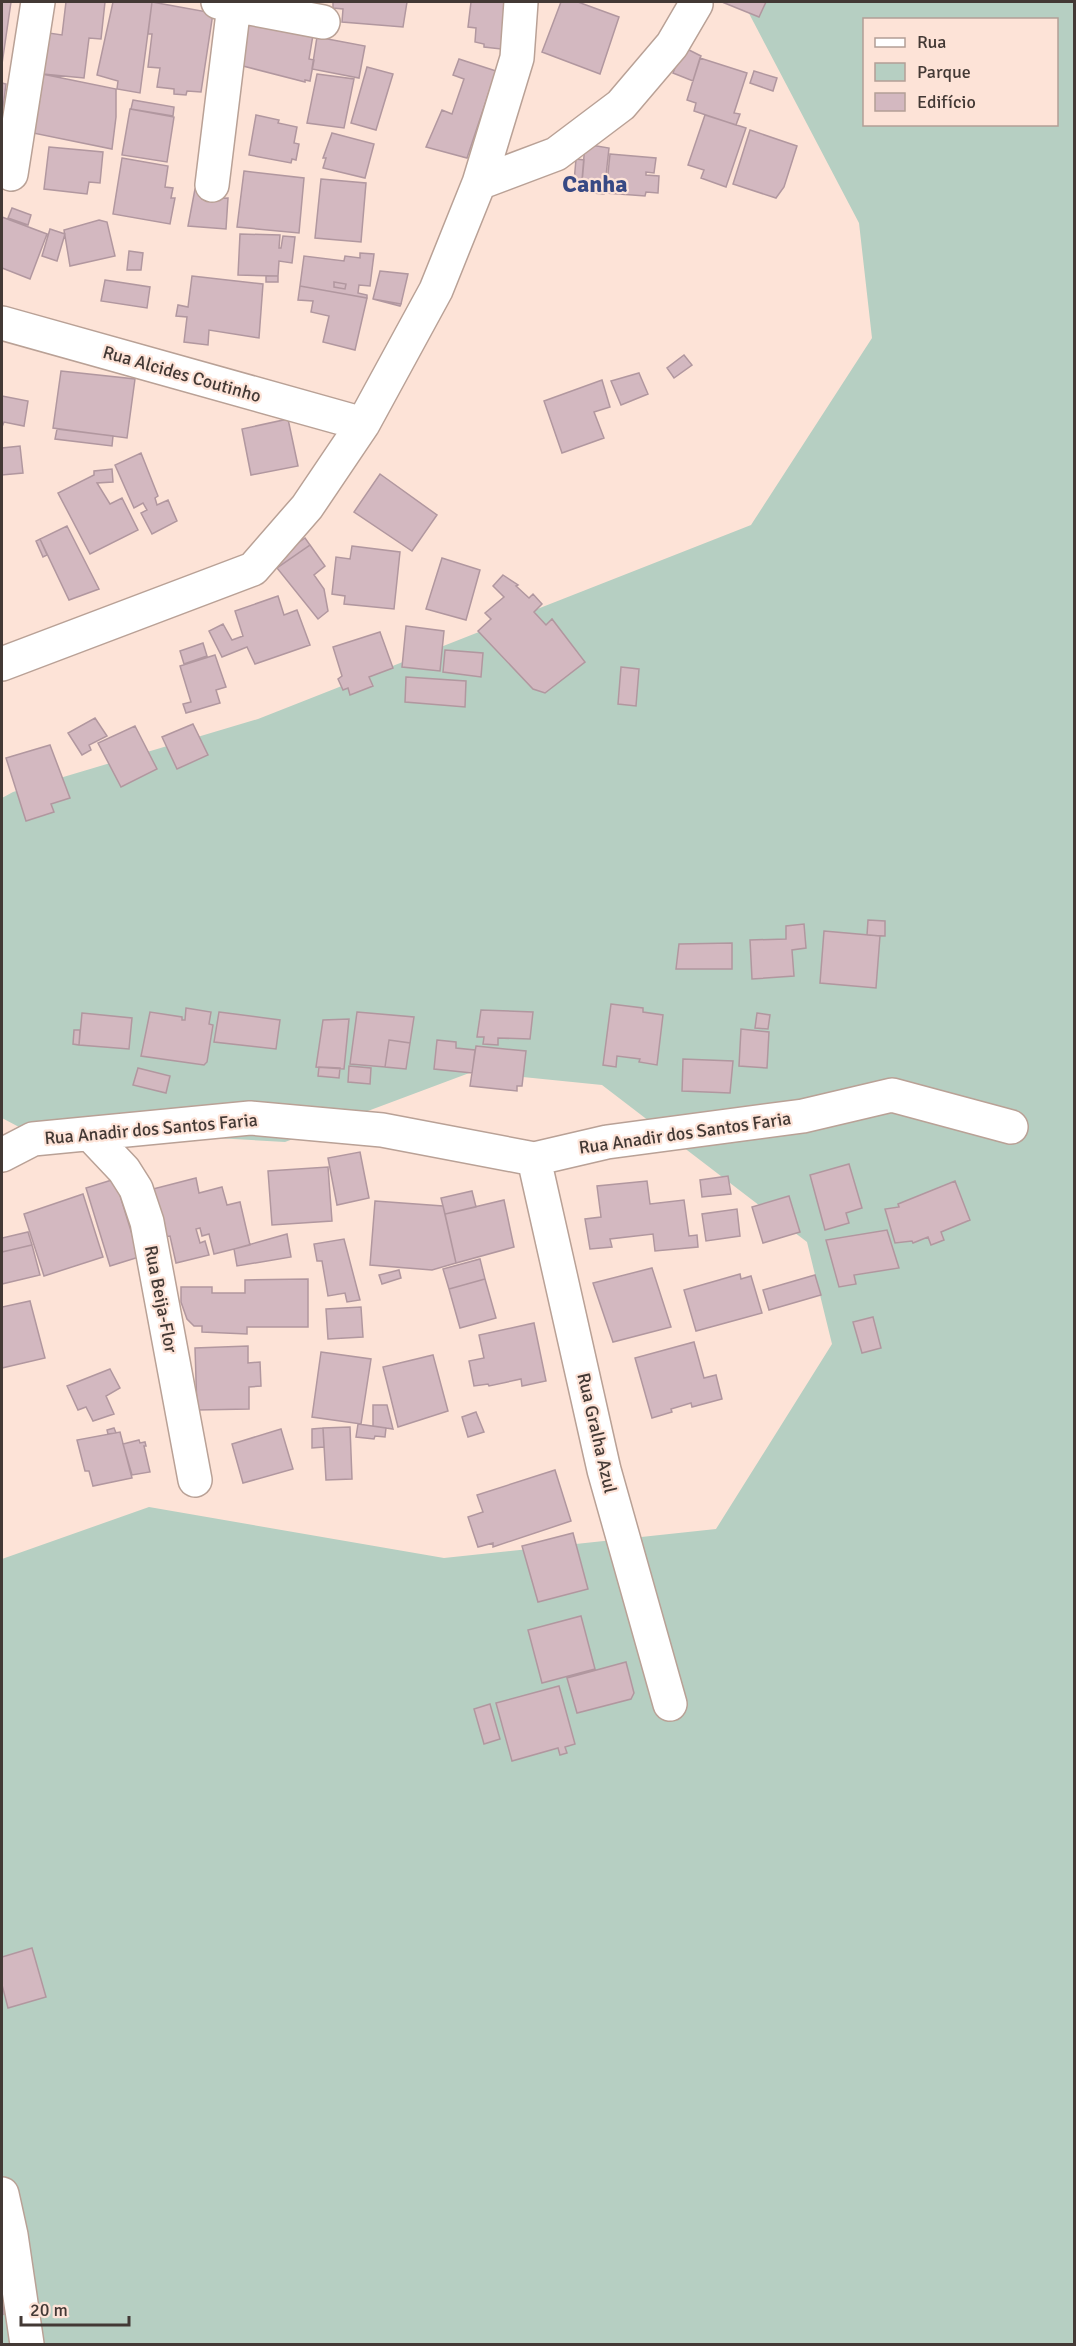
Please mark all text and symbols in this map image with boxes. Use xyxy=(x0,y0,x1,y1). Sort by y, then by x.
legend xyxy=(863,18,1058,126)
text: Rua xyxy=(917,31,946,53)
text: Parque xyxy=(917,61,971,83)
text: Edifício xyxy=(917,91,976,113)
district label: Canha xyxy=(562,169,628,199)
street label: Rua Alcides Coutinho xyxy=(100,341,264,407)
street label: Rua Anadir dos Santos Faria xyxy=(577,1107,793,1159)
street label: Rua Anadir dos Santos Faria xyxy=(43,1109,259,1149)
street label: Rua Beija-Flor xyxy=(140,1243,182,1355)
street label: Rua Gralha Azul xyxy=(572,1371,622,1495)
scale bar xyxy=(21,2289,129,2327)
text: 20 m xyxy=(30,2299,68,2321)

